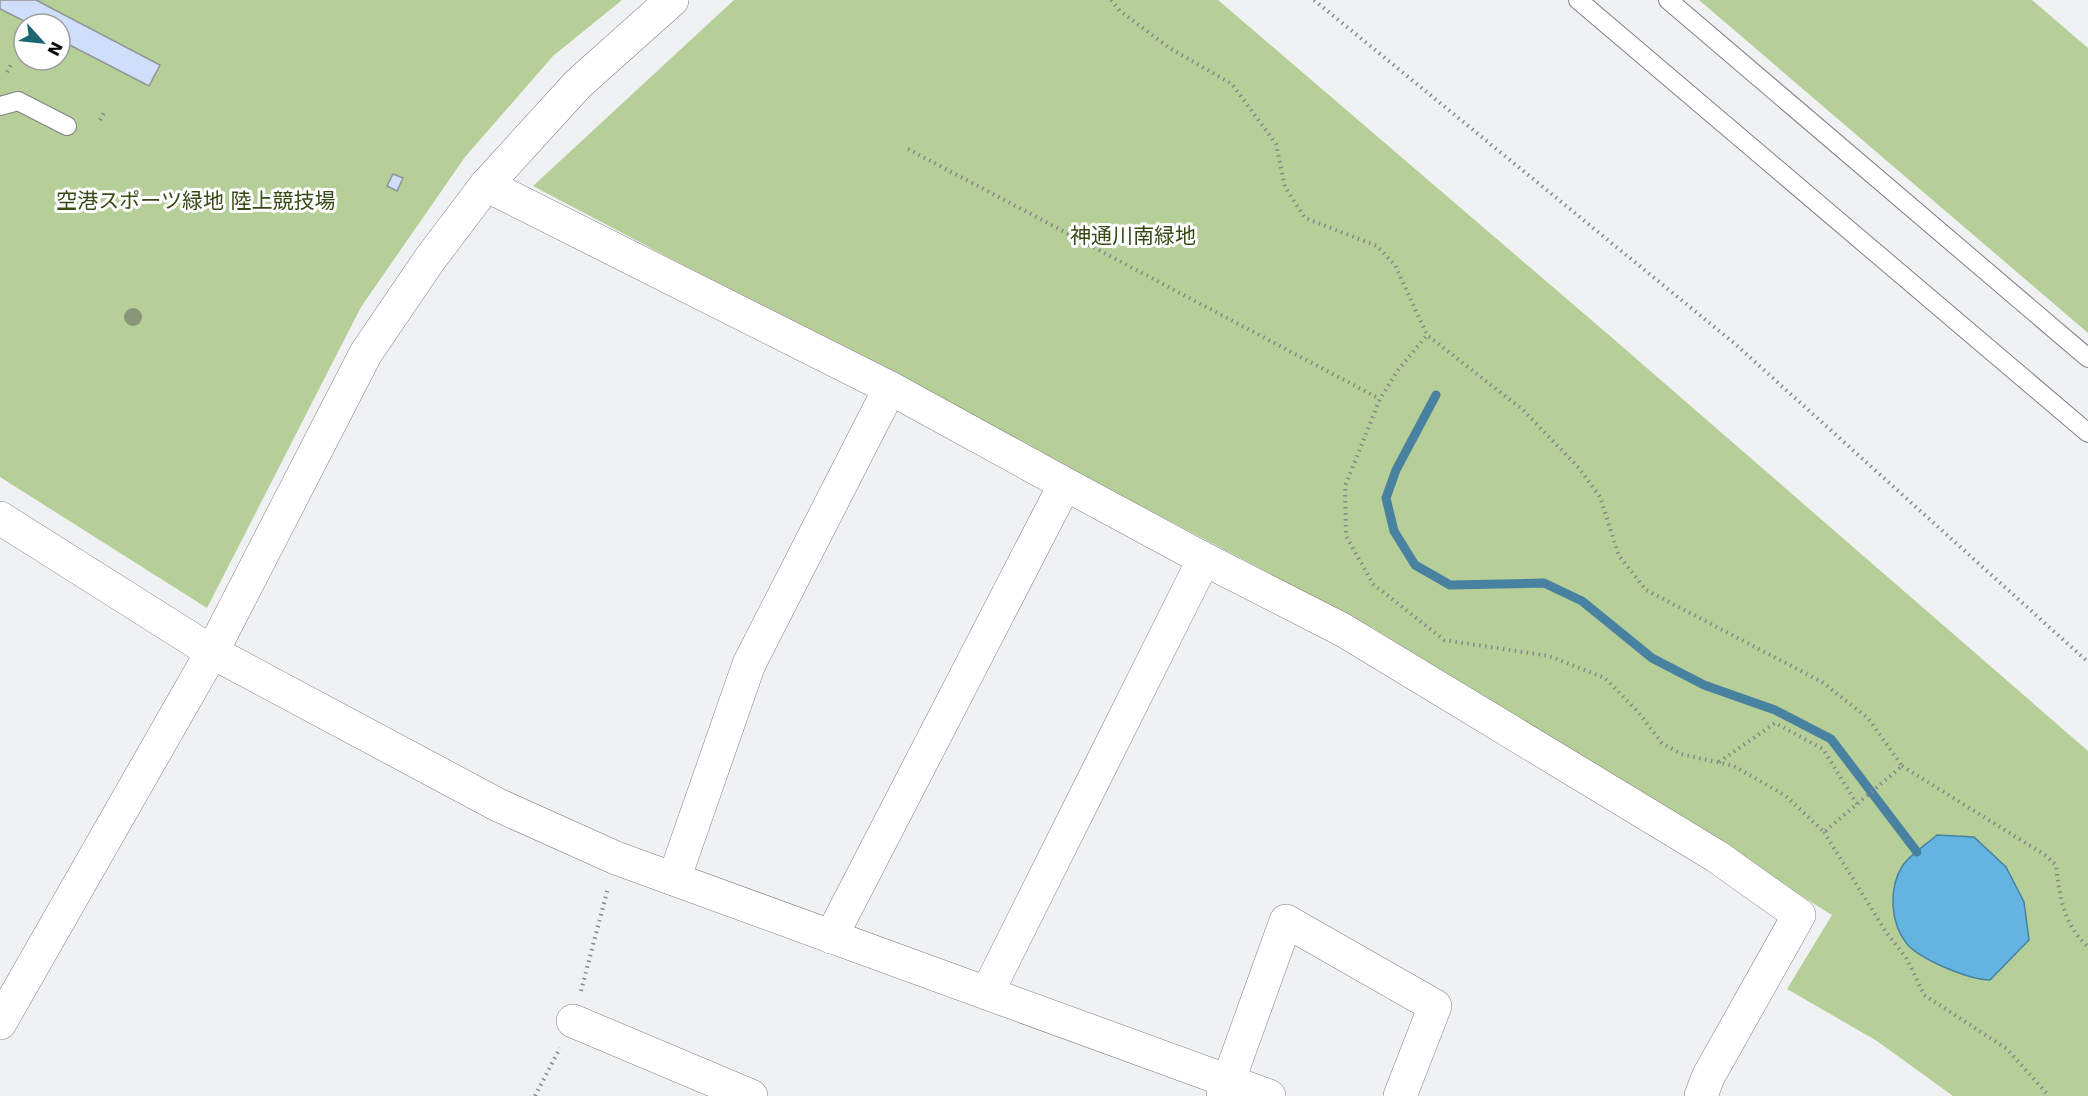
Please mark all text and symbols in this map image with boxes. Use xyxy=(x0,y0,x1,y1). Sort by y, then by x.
north arrow xyxy=(12,12,72,72)
text: N xyxy=(43,38,66,59)
park label: 空港スポーツ緑地 陸上競技場 xyxy=(56,189,336,213)
park label: 神通川南緑地 xyxy=(1070,224,1196,248)

